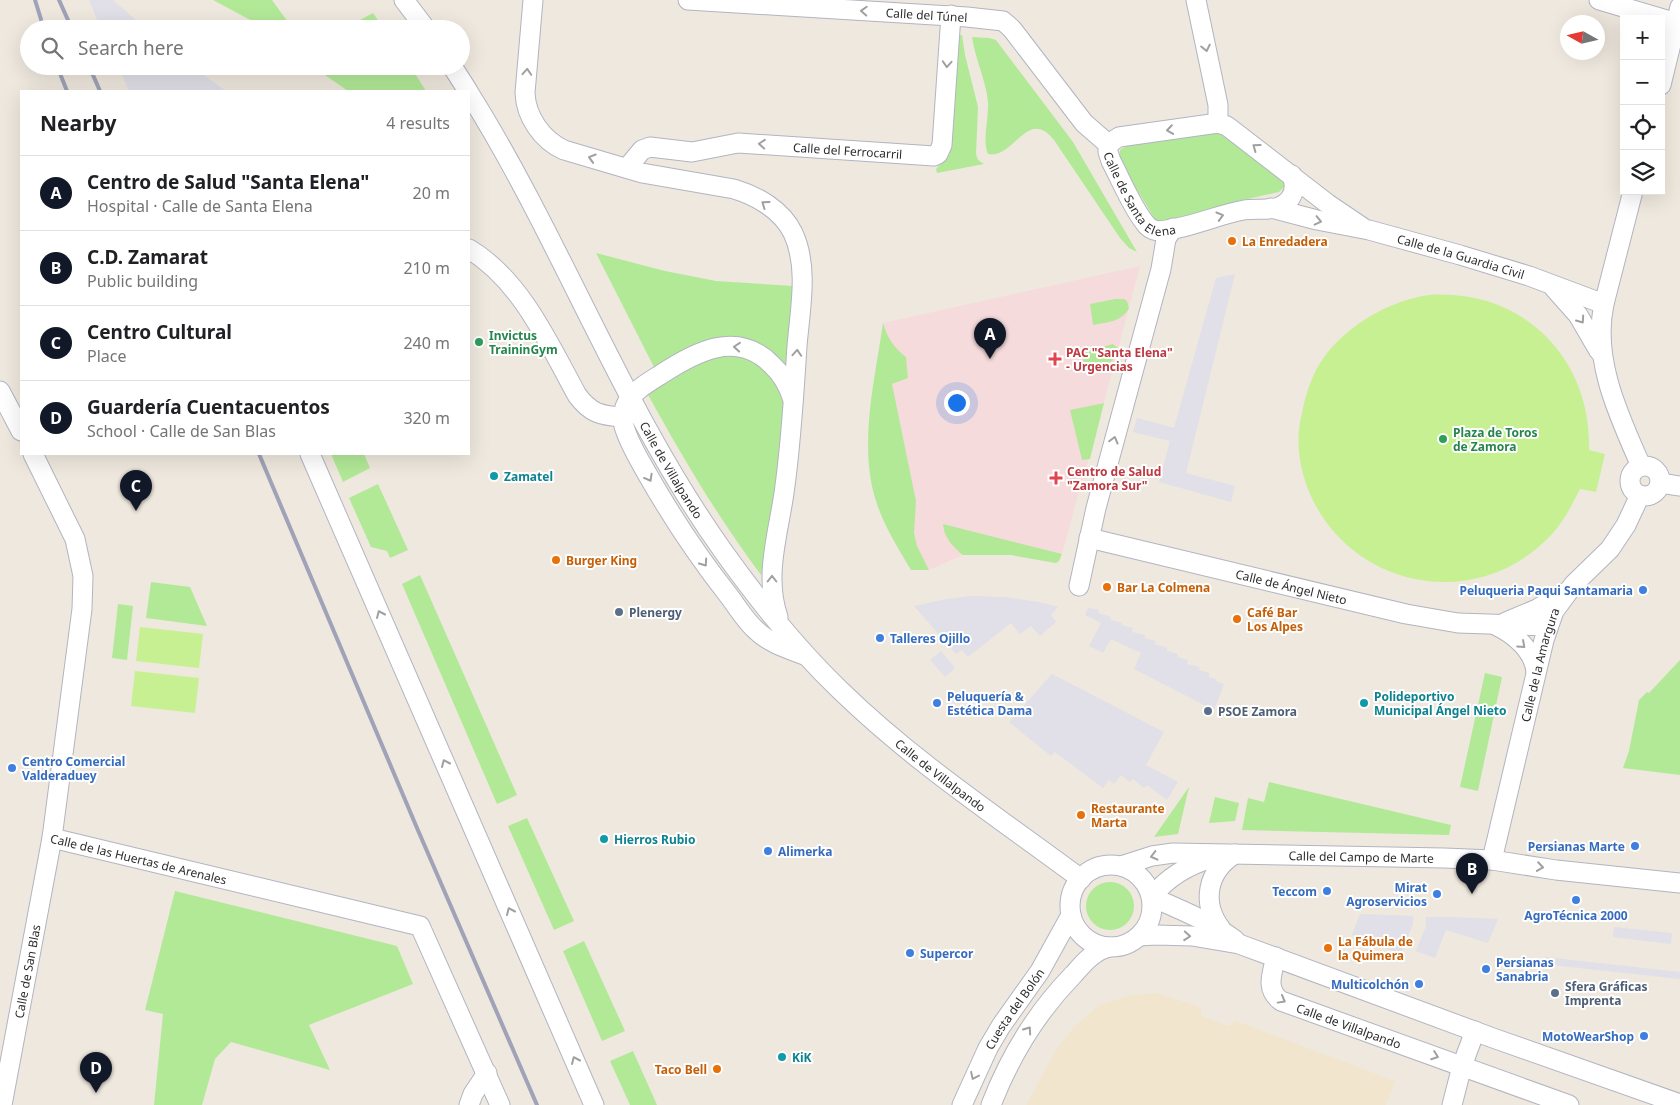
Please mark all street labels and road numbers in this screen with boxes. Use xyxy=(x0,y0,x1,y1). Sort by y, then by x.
street label: Calle del Túnel xyxy=(885,4,968,26)
street label: Calle del Ferrocarril xyxy=(792,138,903,162)
street label: Calle de Santa Elena xyxy=(1100,150,1177,240)
street label: Calle de la Guardia Civil xyxy=(1395,230,1527,283)
street label: Calle de Villalpando xyxy=(636,418,707,522)
street label: Calle de Ángel Nieto xyxy=(1234,565,1349,608)
street label: Calle de la Amargura xyxy=(1516,605,1563,724)
street label: Calle de Villalpando xyxy=(892,735,989,815)
street label: Calle de las Huertas de Arenales xyxy=(49,829,229,888)
street label: Calle del Campo de Marte xyxy=(1288,847,1434,866)
street label: Calle de San Blas xyxy=(10,923,44,1020)
street label: Cuesta del Bolón xyxy=(981,965,1048,1052)
street label: Calle de Villalpando xyxy=(1294,999,1404,1052)

